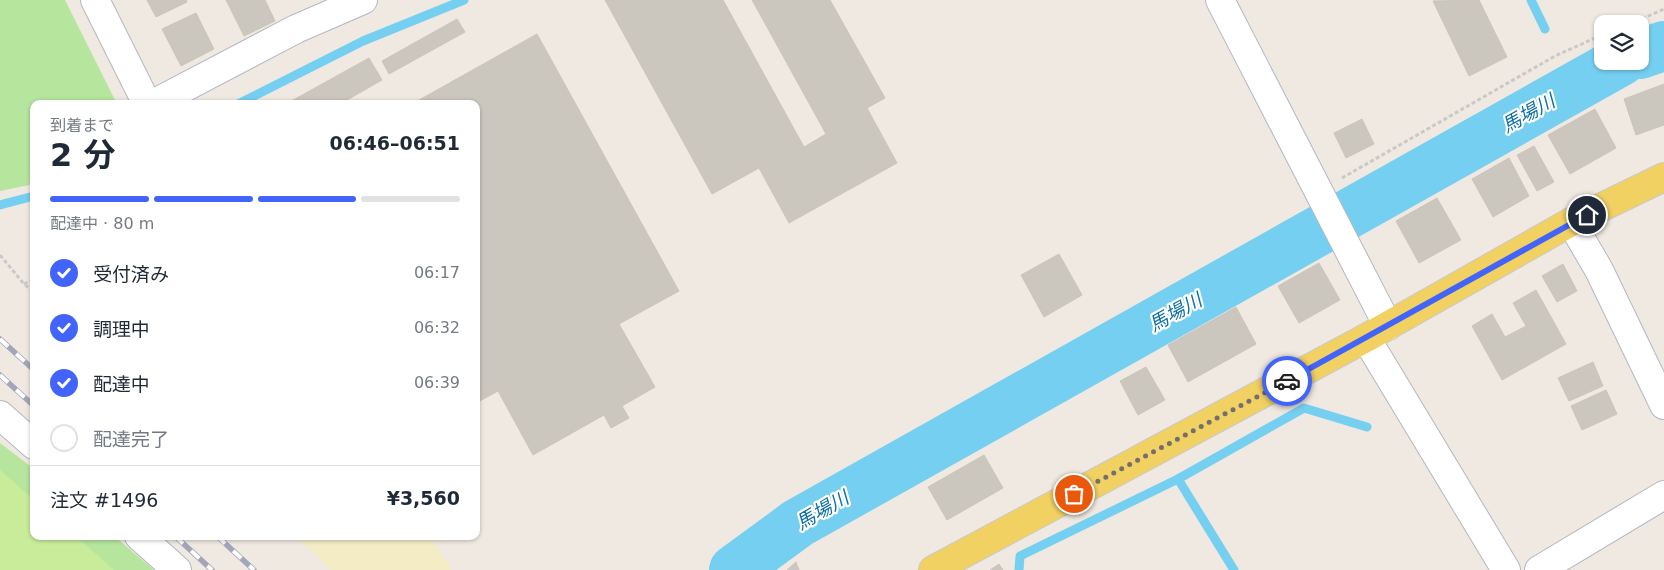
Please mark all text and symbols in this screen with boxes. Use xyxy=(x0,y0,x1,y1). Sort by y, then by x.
map controls xyxy=(1594,15,1649,70)
button: layers xyxy=(1594,15,1649,70)
water label: 馬場川 xyxy=(1498,89,1560,136)
text: 到着まで xyxy=(50,116,114,135)
text: 06:46–06:51 xyxy=(330,132,460,154)
text: 2 分 xyxy=(50,136,115,174)
pin xyxy=(1566,194,1608,236)
icon: home xyxy=(1573,201,1601,229)
text: 配達中 · 80 m xyxy=(50,214,154,233)
icon: check xyxy=(50,259,78,287)
text: 受付済み xyxy=(93,263,169,285)
text: 06:17 xyxy=(414,263,460,282)
water label: 馬場川 xyxy=(1145,288,1207,335)
icon: check xyxy=(50,314,78,342)
text: 調理中 xyxy=(93,318,150,340)
text: 06:32 xyxy=(414,318,460,337)
courier xyxy=(1262,356,1312,406)
icon: car xyxy=(1273,367,1301,395)
icon: check xyxy=(50,369,78,397)
text: 配達中 xyxy=(93,373,150,395)
text: 06:39 xyxy=(414,373,460,392)
text: 配達完了 xyxy=(93,428,169,450)
pin xyxy=(1053,473,1095,515)
icon: bag xyxy=(1060,480,1088,508)
water label: 馬場川 xyxy=(792,485,854,534)
text: ¥3,560 xyxy=(387,487,460,509)
text: 注文 #1496 xyxy=(50,489,158,511)

